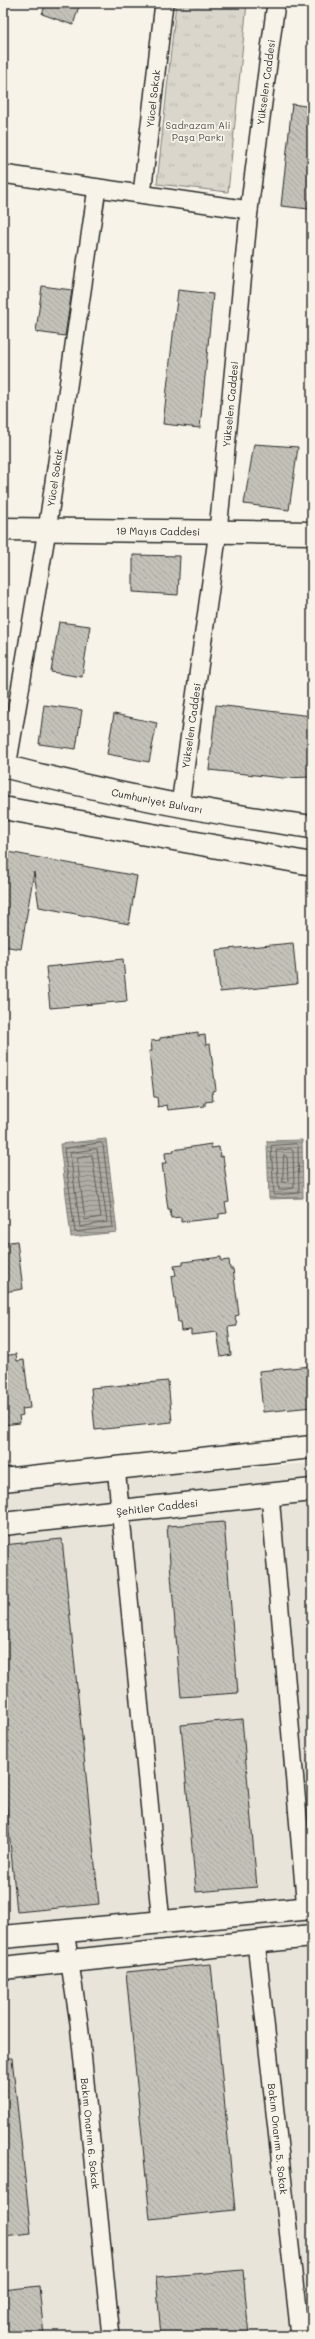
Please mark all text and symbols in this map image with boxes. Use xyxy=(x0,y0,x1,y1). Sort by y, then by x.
street label: Yükselen Caddesi xyxy=(253,39,278,126)
street label: Yücel Sokak xyxy=(143,69,163,128)
park label: Sadrazam Ali Paşa Parkı xyxy=(166,118,230,144)
street label: Yükselen Caddesi xyxy=(219,361,241,448)
street label: Yücel Sokak xyxy=(43,448,66,508)
street label: 19 Mayıs Caddesi xyxy=(116,523,200,539)
street label: Yükselen Caddesi xyxy=(178,682,204,769)
street label: Cumhuriyet Bulvarı xyxy=(110,785,204,817)
street label: Şehitler Caddesi xyxy=(115,1496,199,1518)
street label: Bakım Onarım 6. Sokak xyxy=(78,2077,103,2190)
street label: Bakım Onarım 5. Sokak xyxy=(265,2083,291,2195)

